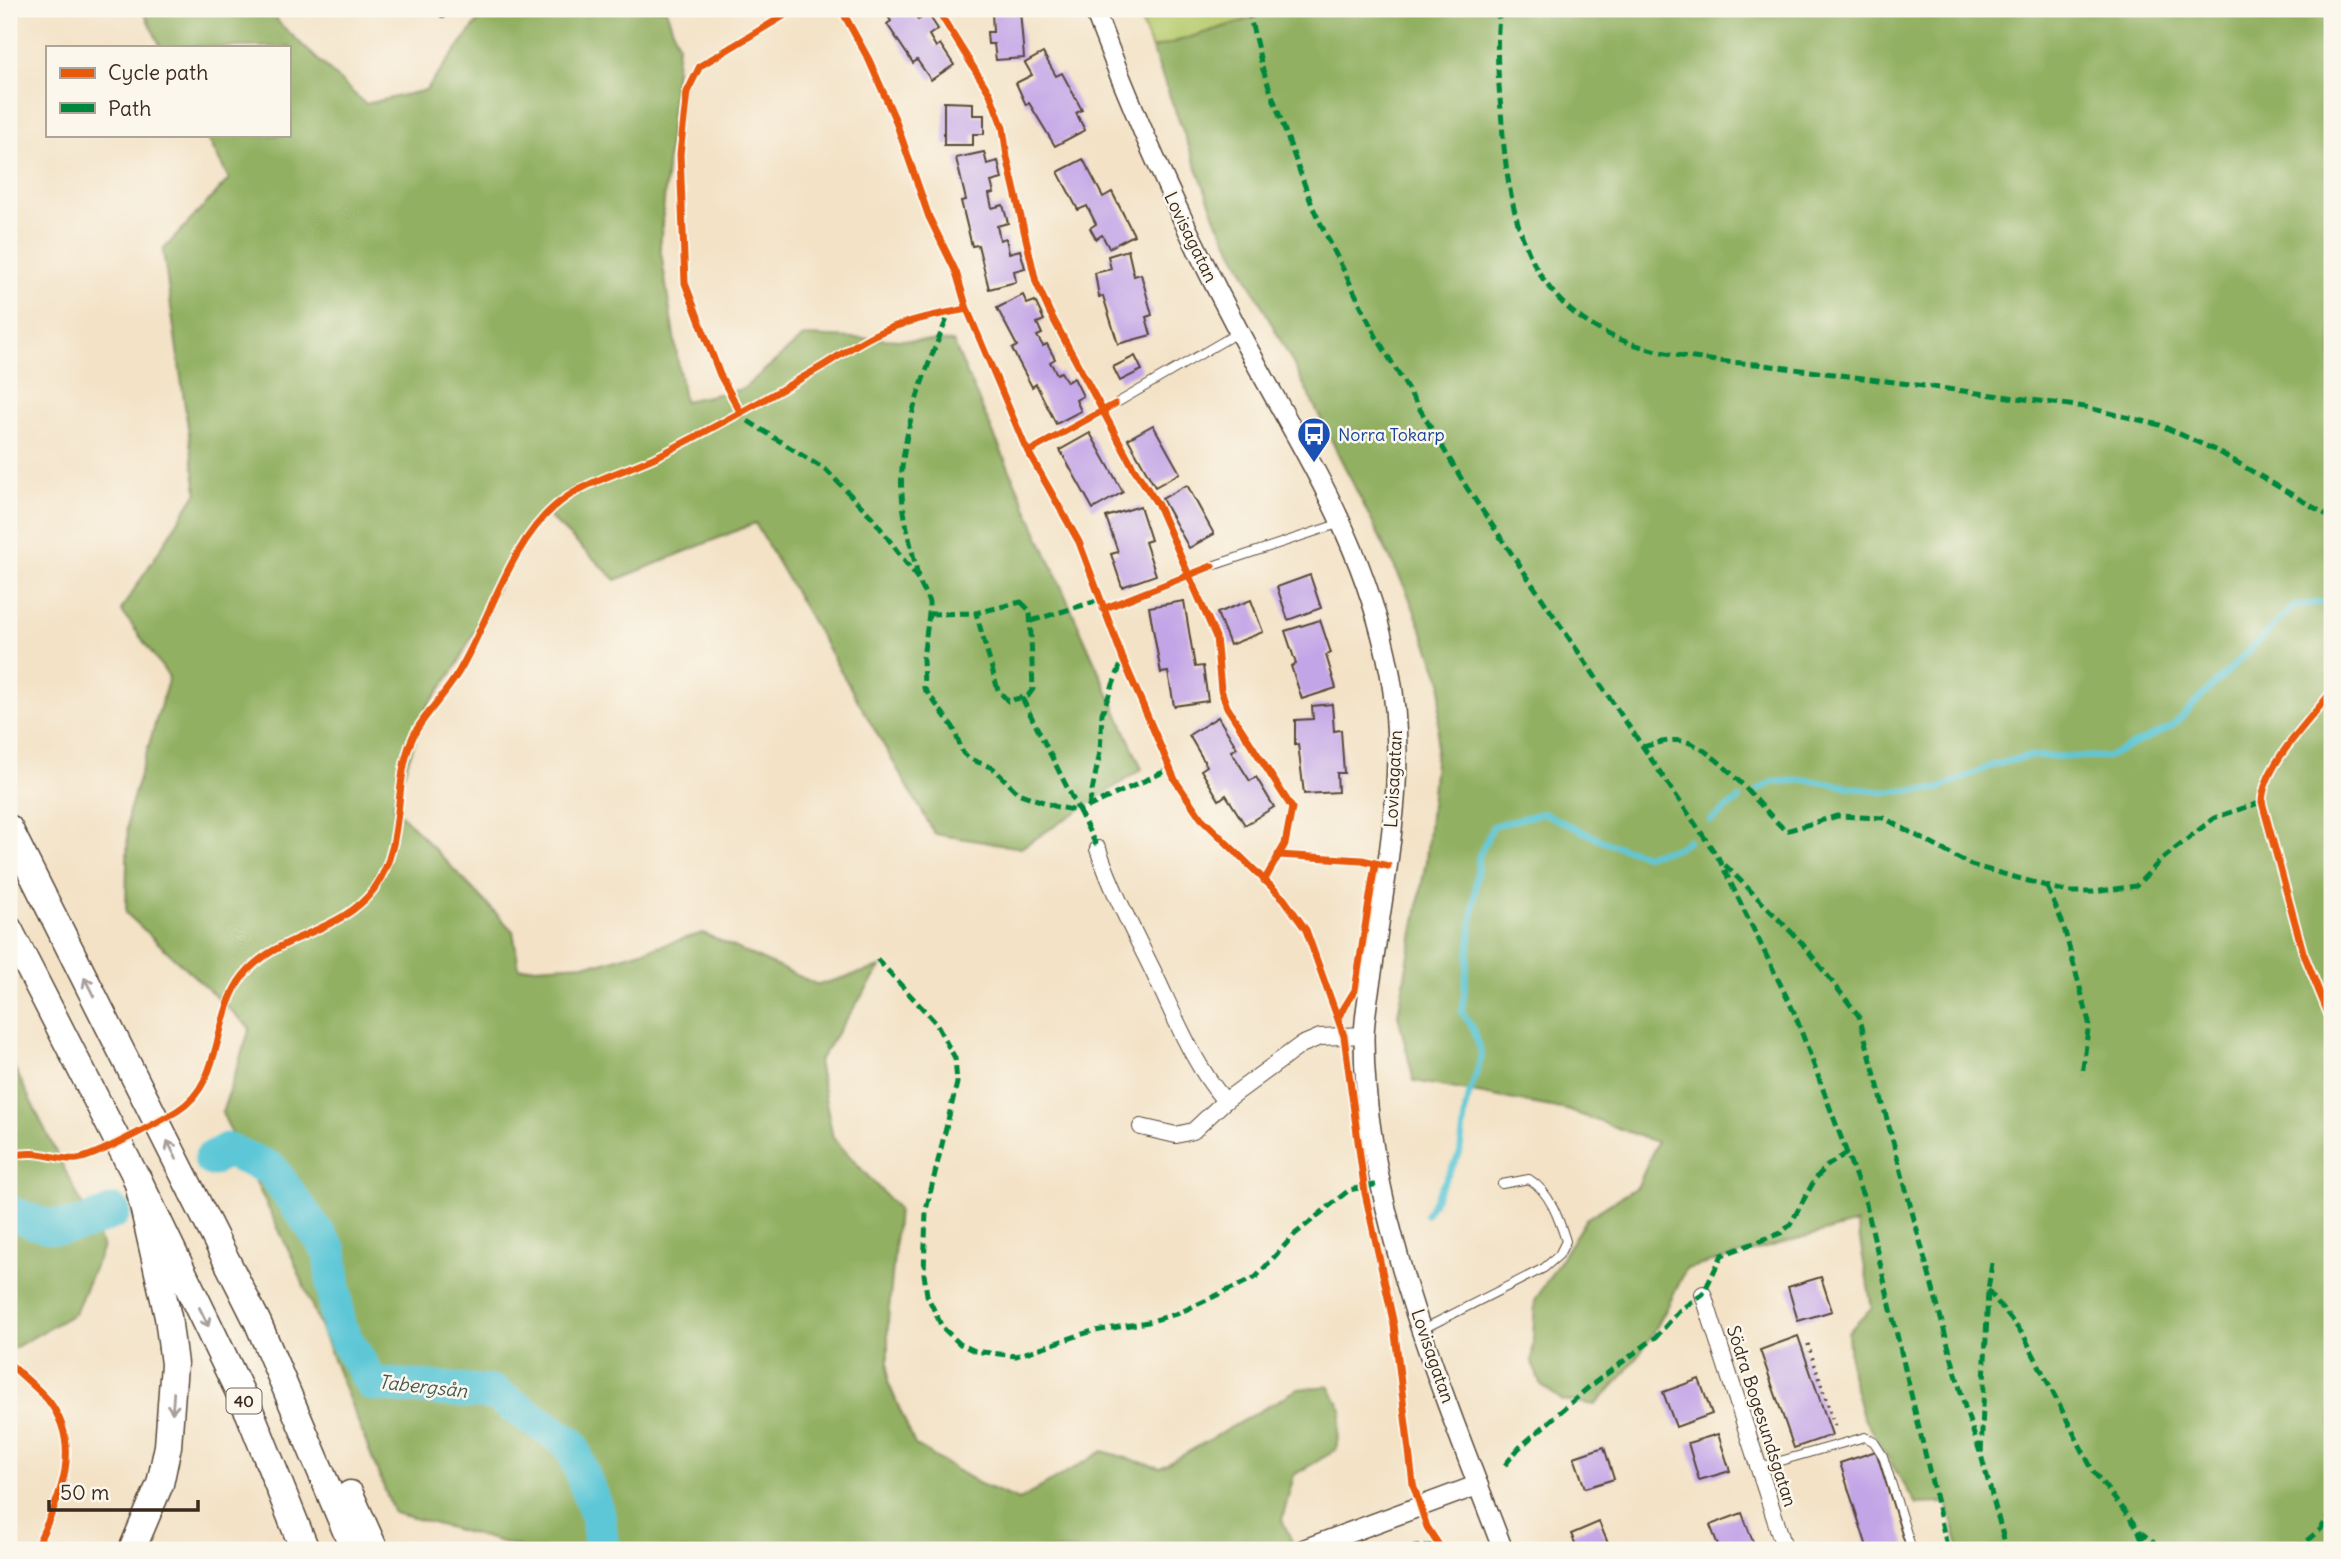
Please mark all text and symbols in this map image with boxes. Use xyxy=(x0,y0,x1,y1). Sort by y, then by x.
legend xyxy=(46,46,290,136)
text: Cycle path xyxy=(108,59,208,86)
text: Path xyxy=(108,95,151,122)
street label: Lovisagatan xyxy=(1159,188,1223,286)
bus stop icon: Norra Tokarp xyxy=(1295,415,1333,464)
place label: Norra Tokarp xyxy=(1338,423,1445,446)
street label: Lovisagatan xyxy=(1379,729,1407,829)
one-way arrow xyxy=(82,977,96,998)
one-way arrow xyxy=(164,1140,178,1161)
one-way arrow xyxy=(198,1306,211,1327)
street label: Lovisagatan xyxy=(1406,1306,1460,1406)
street label: Södra Bogesundsgatan xyxy=(1722,1323,1802,1509)
water label: Tabergsån xyxy=(378,1369,469,1403)
road number: 40 xyxy=(226,1388,262,1414)
one-way arrow xyxy=(166,1392,179,1415)
scale bar xyxy=(49,1468,198,1512)
text: 50 m xyxy=(60,1479,109,1506)

